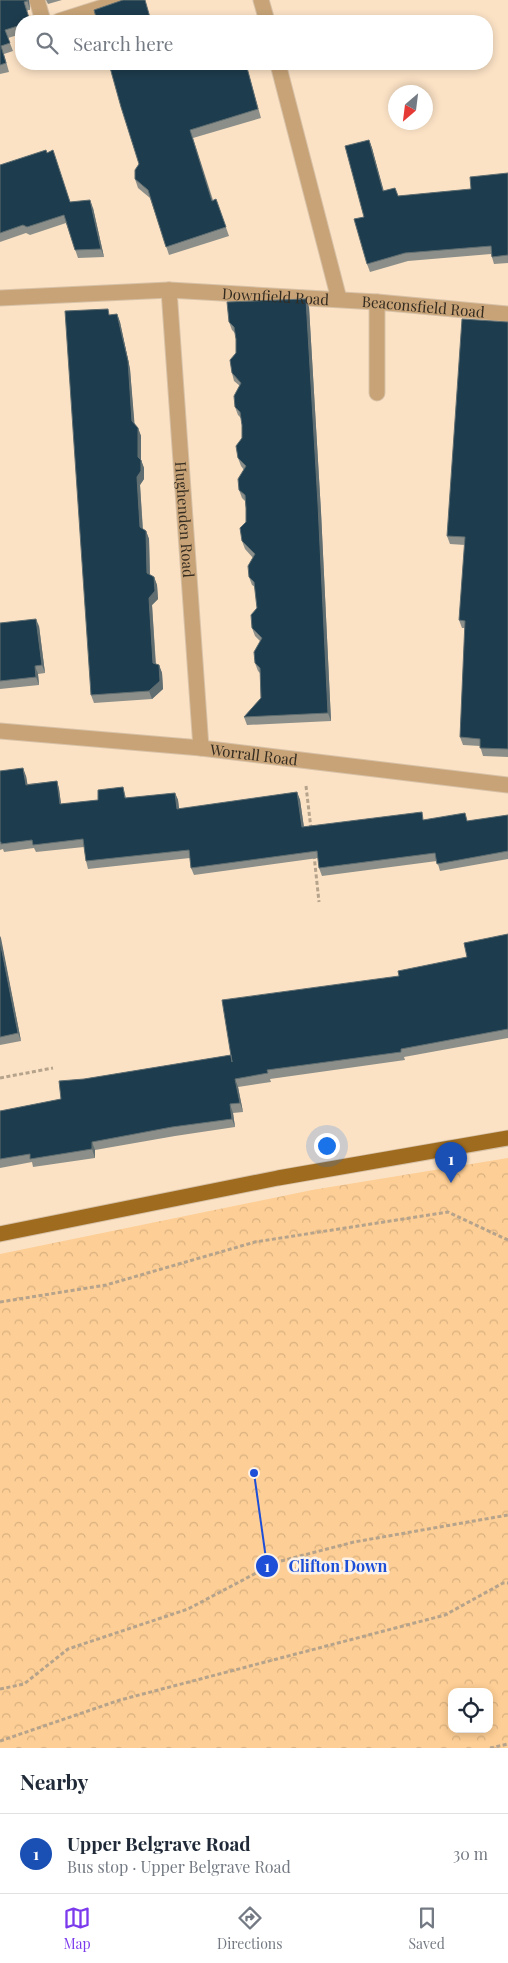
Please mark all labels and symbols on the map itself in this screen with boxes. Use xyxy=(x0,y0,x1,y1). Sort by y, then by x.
north arrow xyxy=(388,85,433,130)
street label: Downfield Road xyxy=(222,283,330,309)
street label: Beaconsfield Road xyxy=(361,291,486,322)
street label: Hughenden Road xyxy=(171,461,199,578)
street label: Worrall Road xyxy=(208,739,299,770)
your location xyxy=(314,1133,340,1159)
pin: 1 xyxy=(435,1142,467,1183)
callout: Clifton Down xyxy=(254,1551,398,1582)
text: Clifton Down xyxy=(289,1555,388,1576)
text: 1 xyxy=(264,1556,270,1576)

